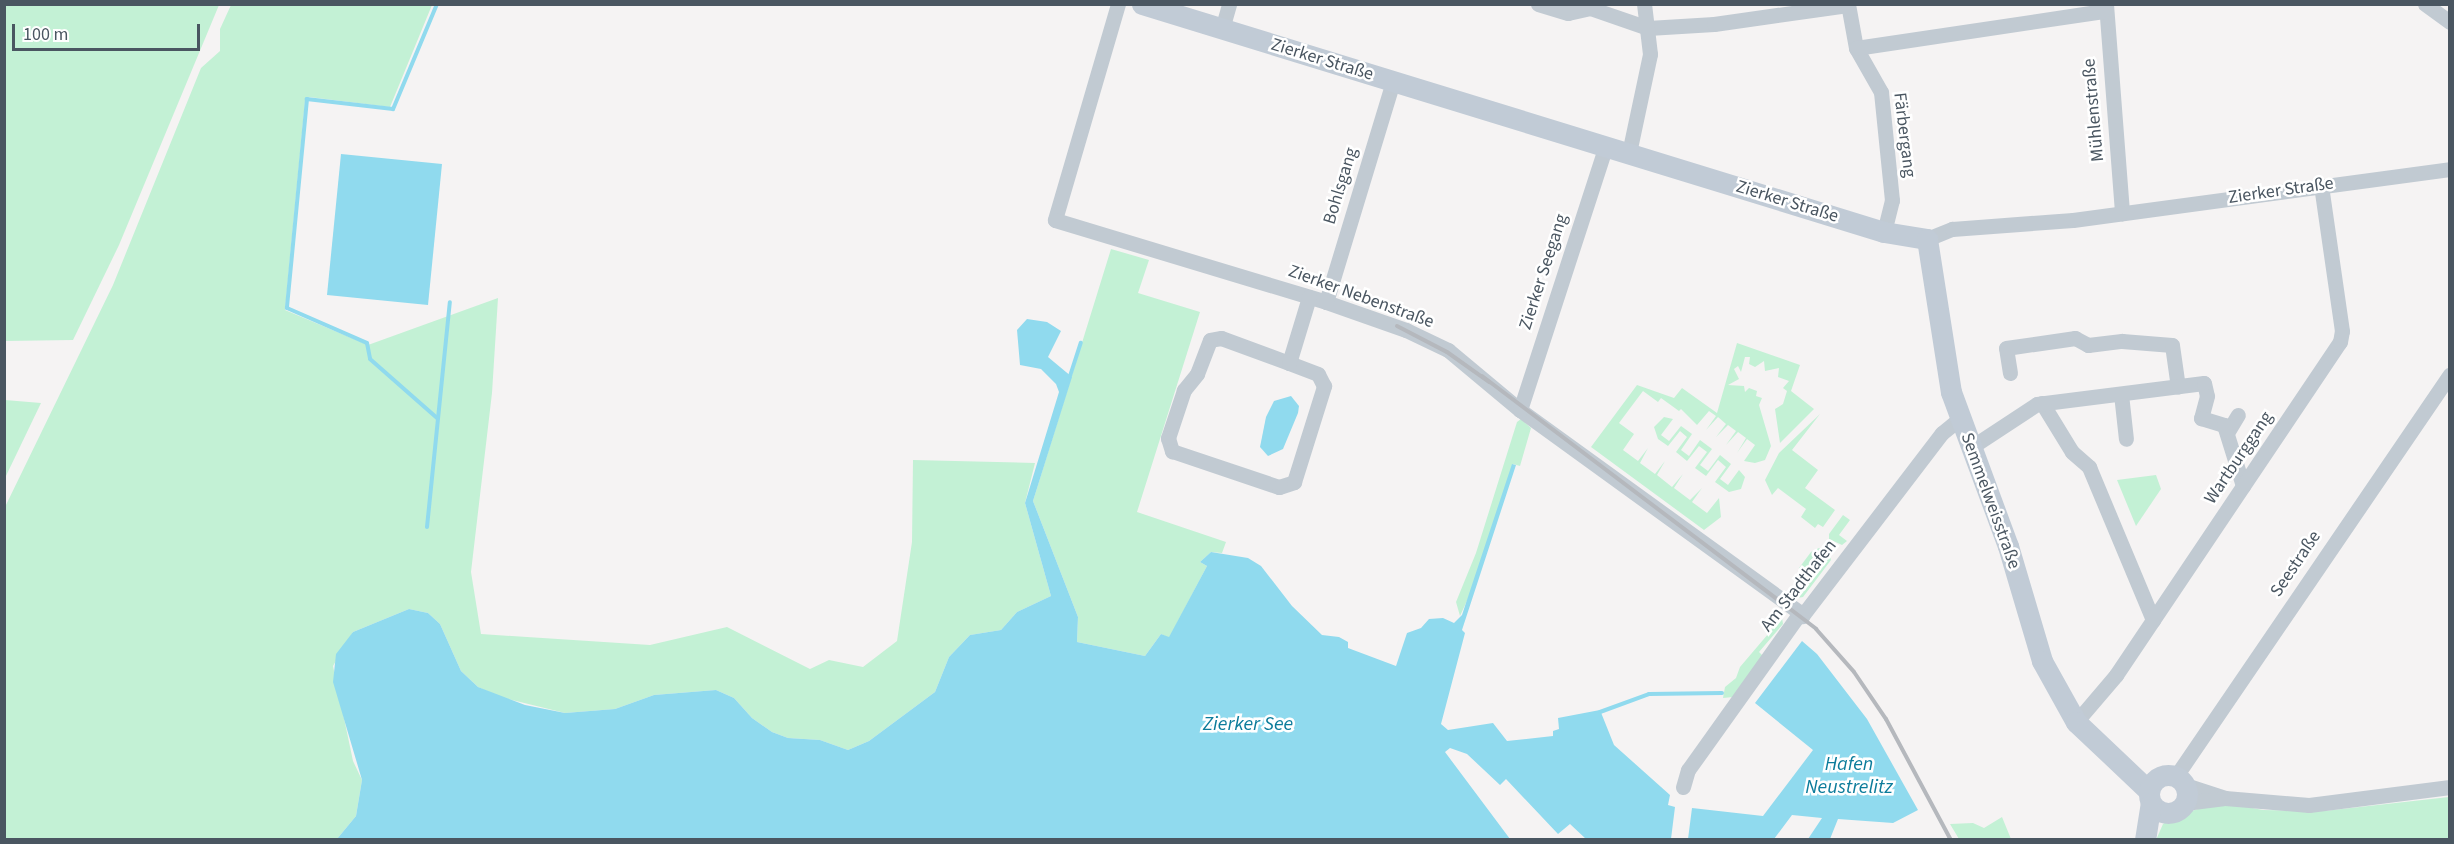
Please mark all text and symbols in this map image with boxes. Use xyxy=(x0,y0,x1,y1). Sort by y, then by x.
scale bar xyxy=(15,12,202,50)
text: 100 m xyxy=(23,22,68,47)
street label: Zierker Straße xyxy=(1268,34,1376,86)
street label: Mühlenstraße xyxy=(2079,58,2109,162)
street label: Färbergang xyxy=(1888,91,1920,179)
street label: Bohlsgang xyxy=(1319,145,1363,227)
street label: Zierker Straße xyxy=(2227,173,2335,209)
street label: Zierker Straße xyxy=(1733,176,1841,228)
street label: Zierker Seegang xyxy=(1515,211,1573,333)
street label: Zierker Nebenstraße xyxy=(1285,261,1437,333)
street label: Wartburggang xyxy=(2200,408,2278,508)
street label: Semmelweisstraße xyxy=(1955,430,2025,572)
street label: Seestraße xyxy=(2266,527,2326,601)
street label: Am Stadthafen xyxy=(1756,536,1842,636)
water label: Zierker See xyxy=(1203,712,1293,736)
water label: Hafen Neustrelitz xyxy=(1805,752,1893,799)

